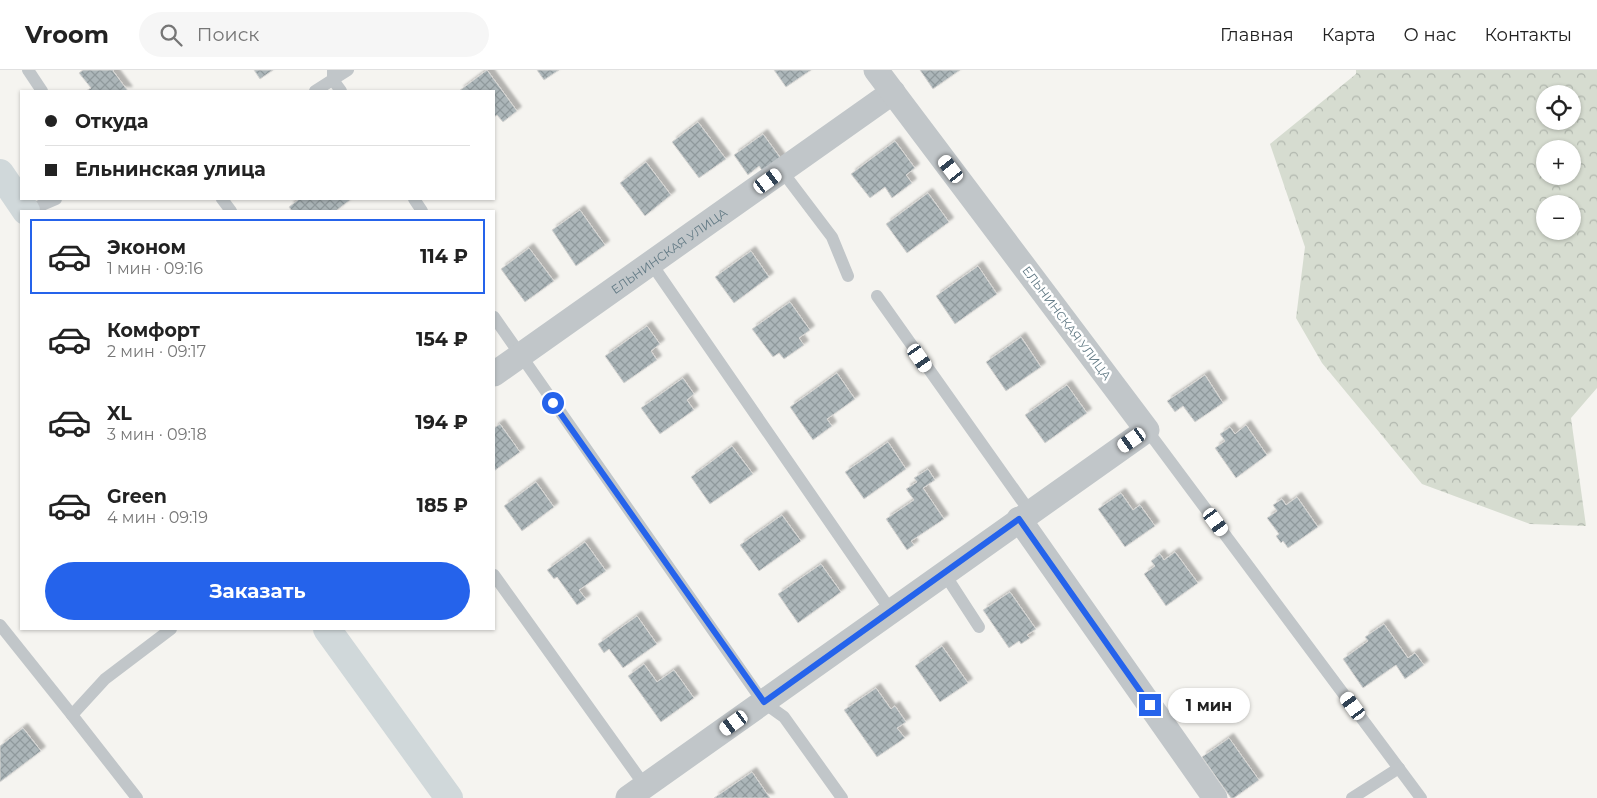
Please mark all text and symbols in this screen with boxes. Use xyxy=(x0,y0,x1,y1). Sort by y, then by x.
search box xyxy=(139,12,489,57)
text: Vroom xyxy=(25,20,109,49)
icon: search xyxy=(157,21,185,49)
text: Поиск xyxy=(197,23,259,46)
text: Главная xyxy=(1220,24,1294,46)
text: Карта xyxy=(1322,24,1376,46)
text: О нас xyxy=(1404,24,1456,46)
text: Контакты xyxy=(1484,24,1572,46)
map controls xyxy=(1536,85,1581,240)
button: locate xyxy=(1536,85,1581,130)
text: Откуда xyxy=(75,110,149,133)
button: + xyxy=(1536,140,1581,185)
car xyxy=(935,153,966,185)
text: Ельнинская улица xyxy=(75,158,266,181)
car xyxy=(751,166,784,196)
button: − xyxy=(1536,195,1581,240)
street label: ЕЛЬНИНСКАЯ УЛИЦА xyxy=(608,204,730,297)
icon: car xyxy=(47,234,92,279)
text: Эконом xyxy=(107,236,186,259)
text: 114 ₽ xyxy=(420,245,468,268)
text: 1 мин · 09:16 xyxy=(107,259,203,278)
street label: ЕЛЬНИНСКАЯ УЛИЦА xyxy=(1019,263,1115,383)
icon: car xyxy=(47,317,92,362)
text: Комфорт xyxy=(107,319,200,342)
text: 154 ₽ xyxy=(416,328,468,351)
car xyxy=(905,341,934,375)
text: 2 мин · 09:17 xyxy=(107,342,206,361)
route start xyxy=(542,392,564,414)
icon: car xyxy=(47,400,92,445)
text: XL xyxy=(107,402,132,425)
text: 194 ₽ xyxy=(415,411,468,434)
text: 3 мин · 09:18 xyxy=(107,425,207,444)
car xyxy=(1115,425,1148,455)
icon: car xyxy=(47,483,92,528)
text: Green xyxy=(107,485,167,508)
text: 185 ₽ xyxy=(417,494,468,517)
car xyxy=(1201,505,1230,539)
text: 4 мин · 09:19 xyxy=(107,508,208,527)
button: Заказать xyxy=(45,562,470,620)
callout: 1 мин xyxy=(1168,688,1250,722)
car xyxy=(1338,689,1367,723)
route end xyxy=(1139,694,1161,716)
text: 1 мин xyxy=(1186,696,1232,715)
car xyxy=(717,708,750,738)

